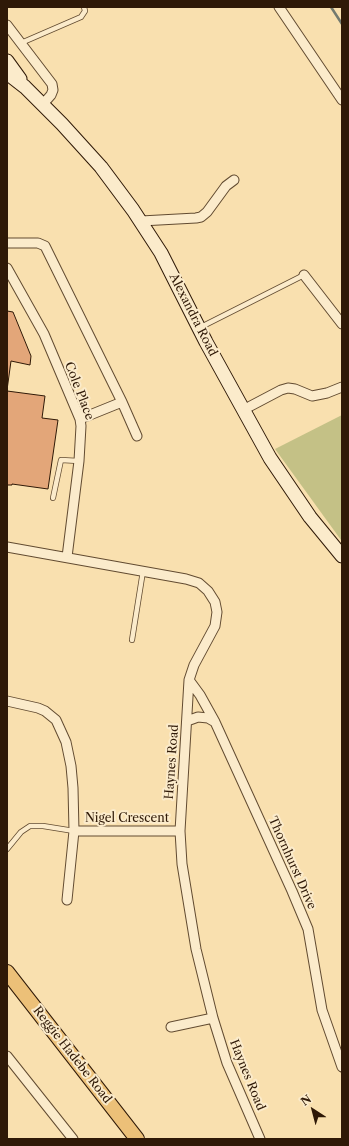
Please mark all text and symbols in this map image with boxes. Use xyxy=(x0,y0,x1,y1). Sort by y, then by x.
street label: Alexandra Road xyxy=(166,271,220,359)
street label: Cole Place xyxy=(61,360,97,422)
street label: Haynes Road xyxy=(162,724,182,800)
street label: Nigel Crescent xyxy=(85,812,169,826)
street label: Thornhurst Drive xyxy=(265,814,319,912)
street label: Reggie Hadebe Road xyxy=(30,1004,114,1106)
street label: Haynes Road xyxy=(226,1037,268,1113)
north arrow xyxy=(293,1090,333,1130)
text: N xyxy=(298,1092,314,1109)

